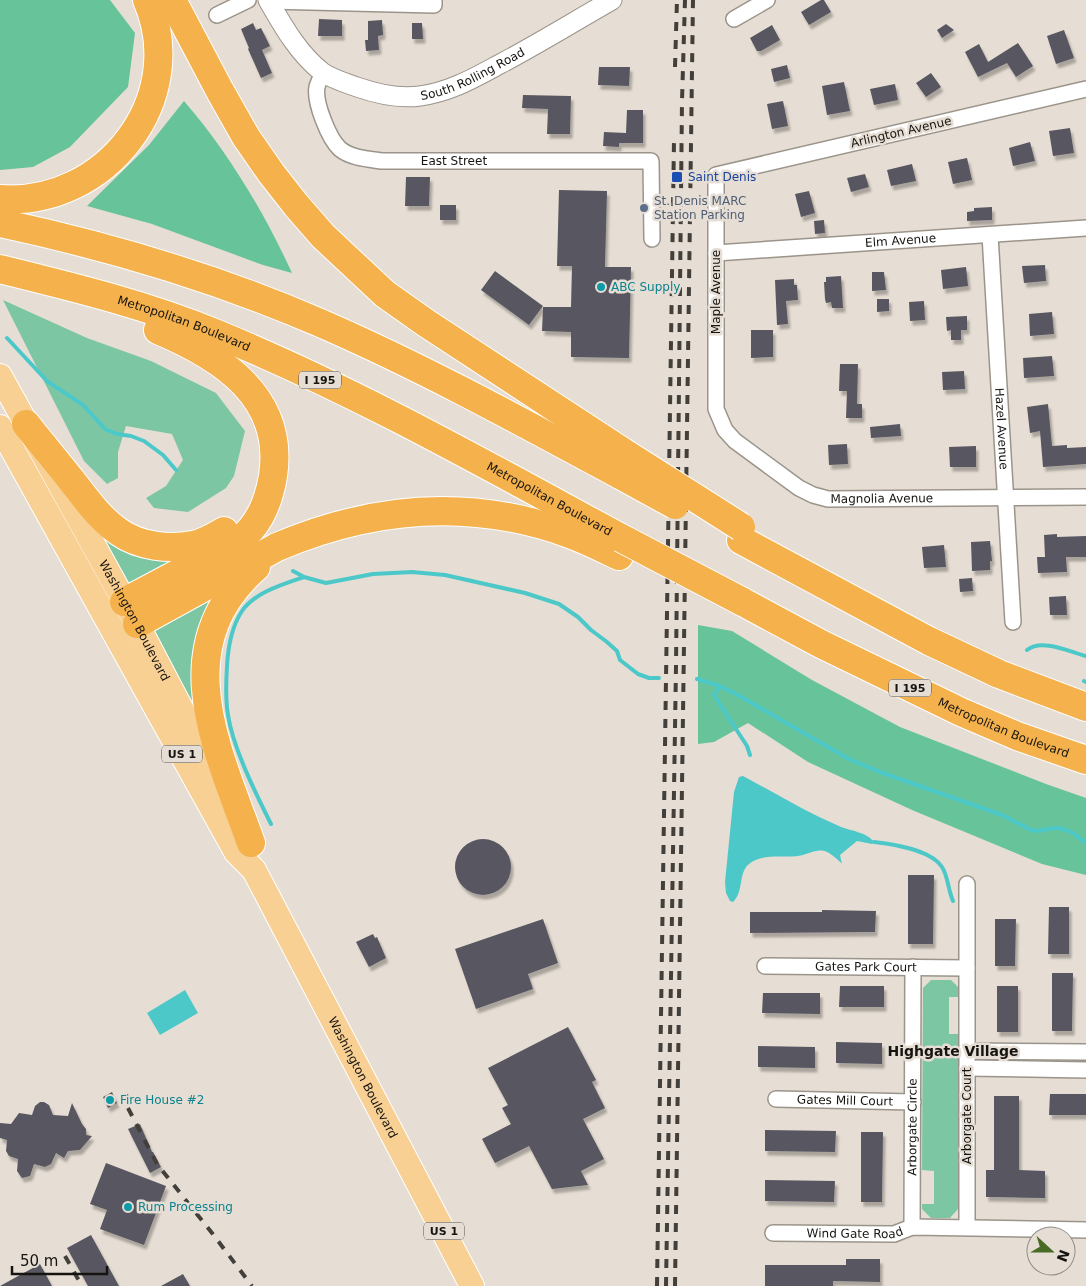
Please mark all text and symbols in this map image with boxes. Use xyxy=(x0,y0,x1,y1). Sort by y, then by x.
street label: South Rolling Road xyxy=(419,45,527,103)
street label: Arlington Avenue xyxy=(849,114,953,150)
street label: East Street xyxy=(421,154,487,168)
marker: Saint Denis xyxy=(670,170,684,184)
place label: Saint Denis xyxy=(688,170,756,184)
place label: St. Denis MARC Station Parking xyxy=(654,194,746,222)
marker: St. Denis MARC Station Parking xyxy=(638,202,650,214)
street label: Elm Avenue xyxy=(865,231,937,250)
street label: Maple Avenue xyxy=(709,250,723,334)
place label: ABC Supply xyxy=(611,280,680,294)
marker: ABC Supply xyxy=(595,281,607,293)
street label: Metropolitan Boulevard xyxy=(116,293,252,354)
road number: I 195 xyxy=(299,372,341,388)
street label: Hazel Avenue xyxy=(992,387,1011,470)
street label: Metropolitan Boulevard xyxy=(484,459,614,539)
street label: Magnolia Avenue xyxy=(830,491,933,506)
street label: Washington Boulevard xyxy=(96,558,172,683)
road number: I 195 xyxy=(889,680,931,696)
street label: Metropolitan Boulevard xyxy=(936,695,1071,761)
road number: US 1 xyxy=(162,746,202,762)
street label: Gates Park Court xyxy=(815,959,917,975)
street label: Washington Boulevard xyxy=(325,1015,400,1141)
district label: Highgate Village xyxy=(888,1043,1018,1059)
street label: Arborgate Court xyxy=(960,1067,974,1164)
street label: Arborgate Circle xyxy=(905,1078,920,1176)
street label: Gates Mill Court xyxy=(797,1092,893,1109)
place label: Fire House #2 xyxy=(120,1093,204,1107)
marker: Fire House #2 xyxy=(104,1094,116,1106)
place label: Rum Processing xyxy=(138,1200,233,1214)
marker: Rum Processing xyxy=(122,1201,134,1213)
road number: US 1 xyxy=(424,1222,464,1240)
street label: Wind Gate Road xyxy=(807,1224,905,1241)
north arrow xyxy=(1026,1226,1076,1276)
scale bar xyxy=(12,1244,108,1276)
text: N xyxy=(1054,1247,1073,1264)
text: 50 m xyxy=(20,1252,58,1270)

